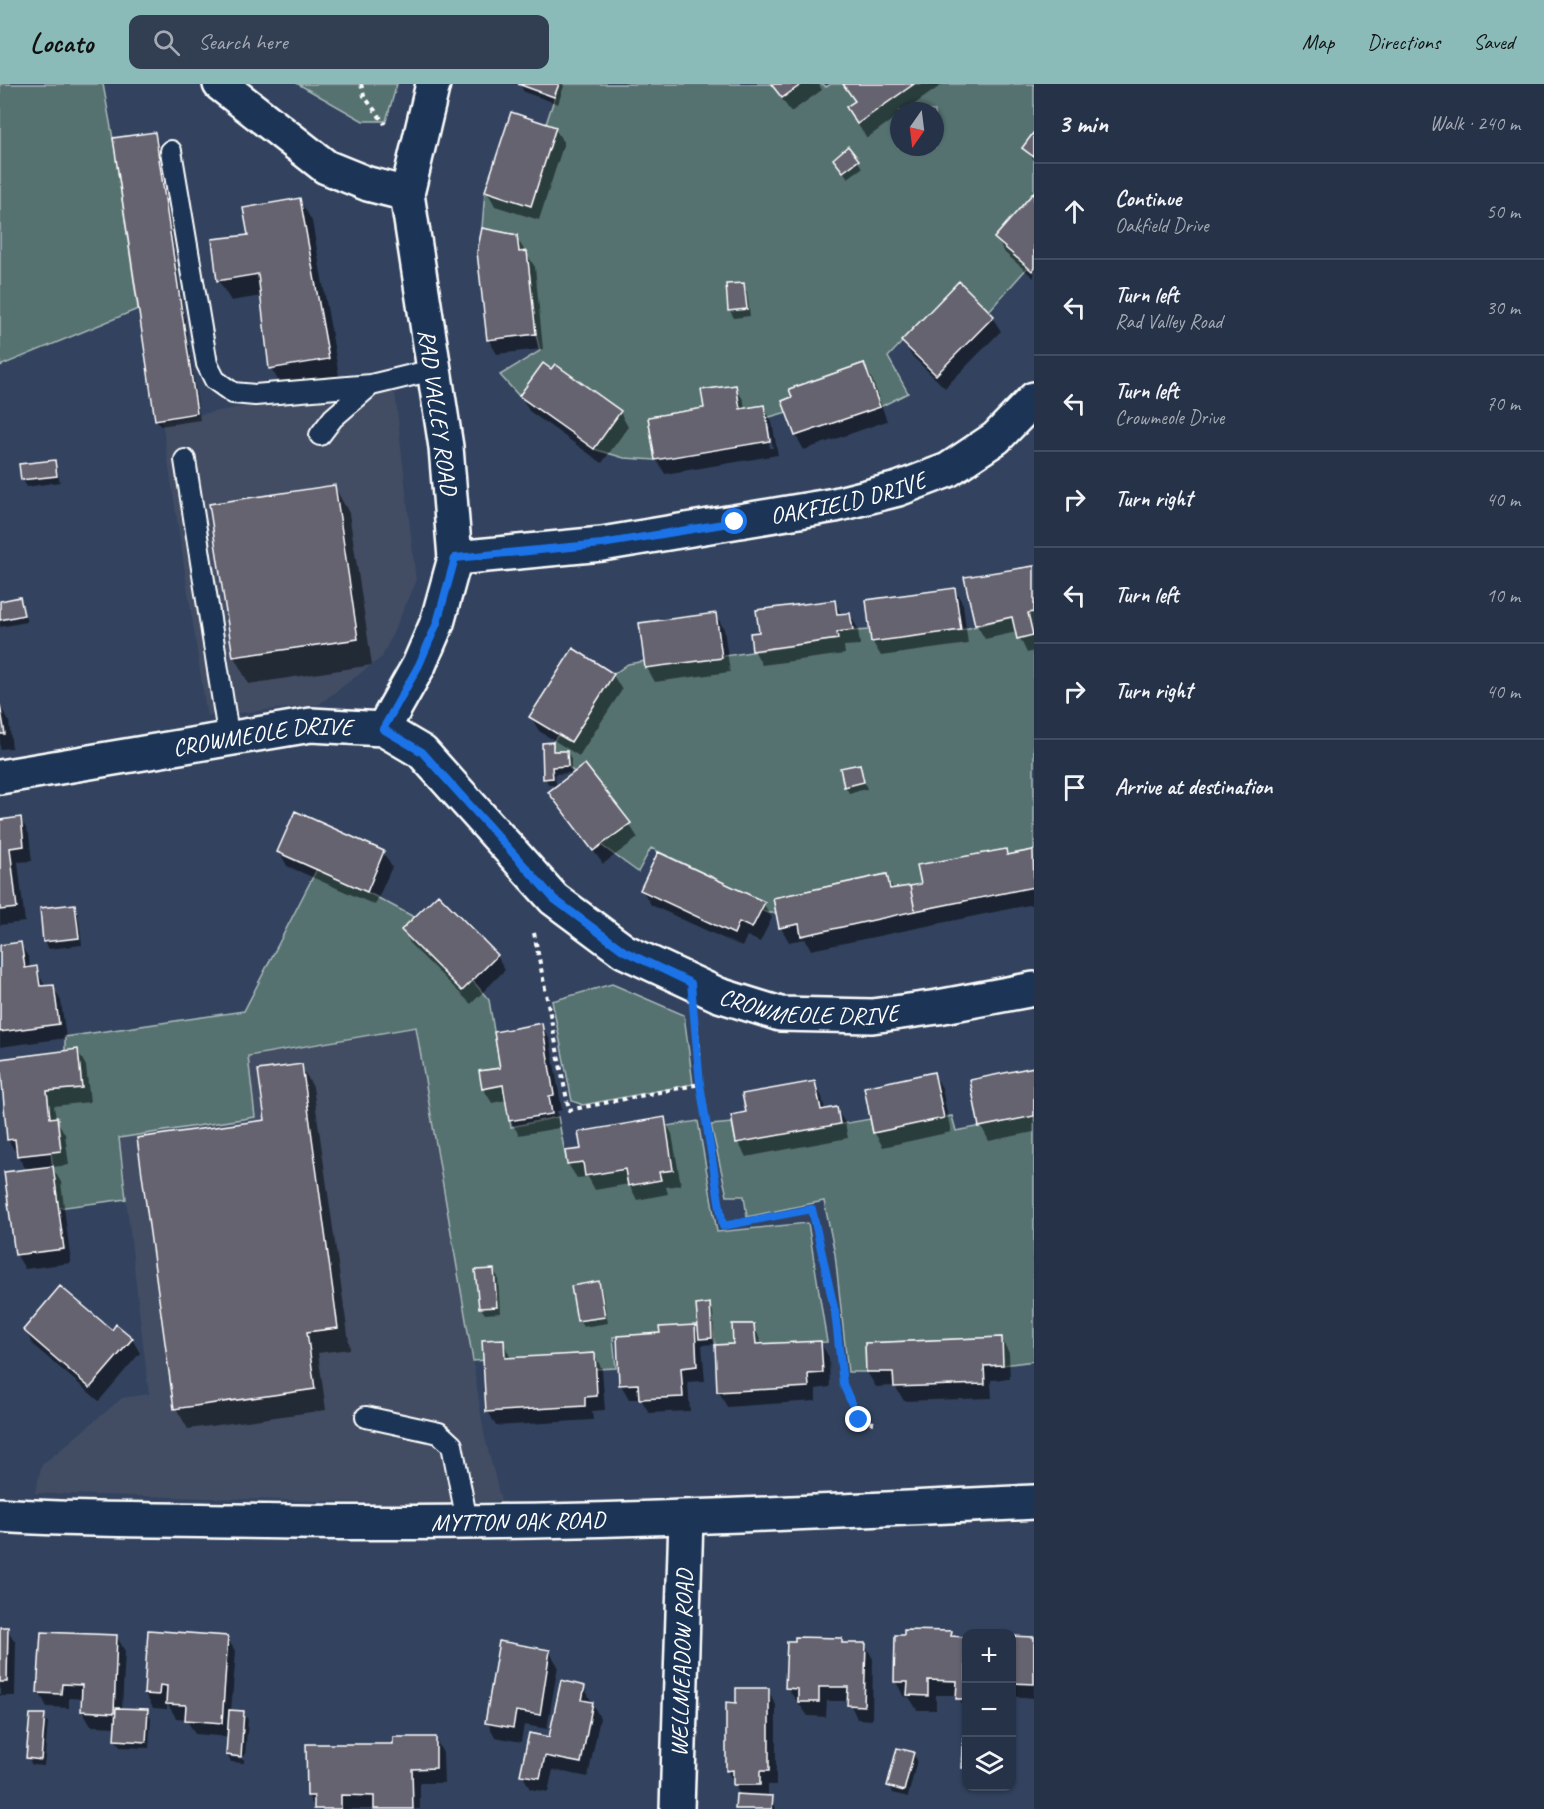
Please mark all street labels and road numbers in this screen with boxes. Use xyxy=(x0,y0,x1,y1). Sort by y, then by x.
street label: RAD VALLEY ROAD xyxy=(412,327,465,499)
street label: OAKFIELD DRIVE xyxy=(768,464,933,531)
street label: CROWMEOLE DRIVE xyxy=(170,710,356,763)
street label: CROWMEOLE DRIVE xyxy=(716,981,903,1031)
street label: MYTTON OAK ROAD xyxy=(431,1504,607,1537)
street label: WELLMEADOW ROAD xyxy=(664,1567,699,1757)

